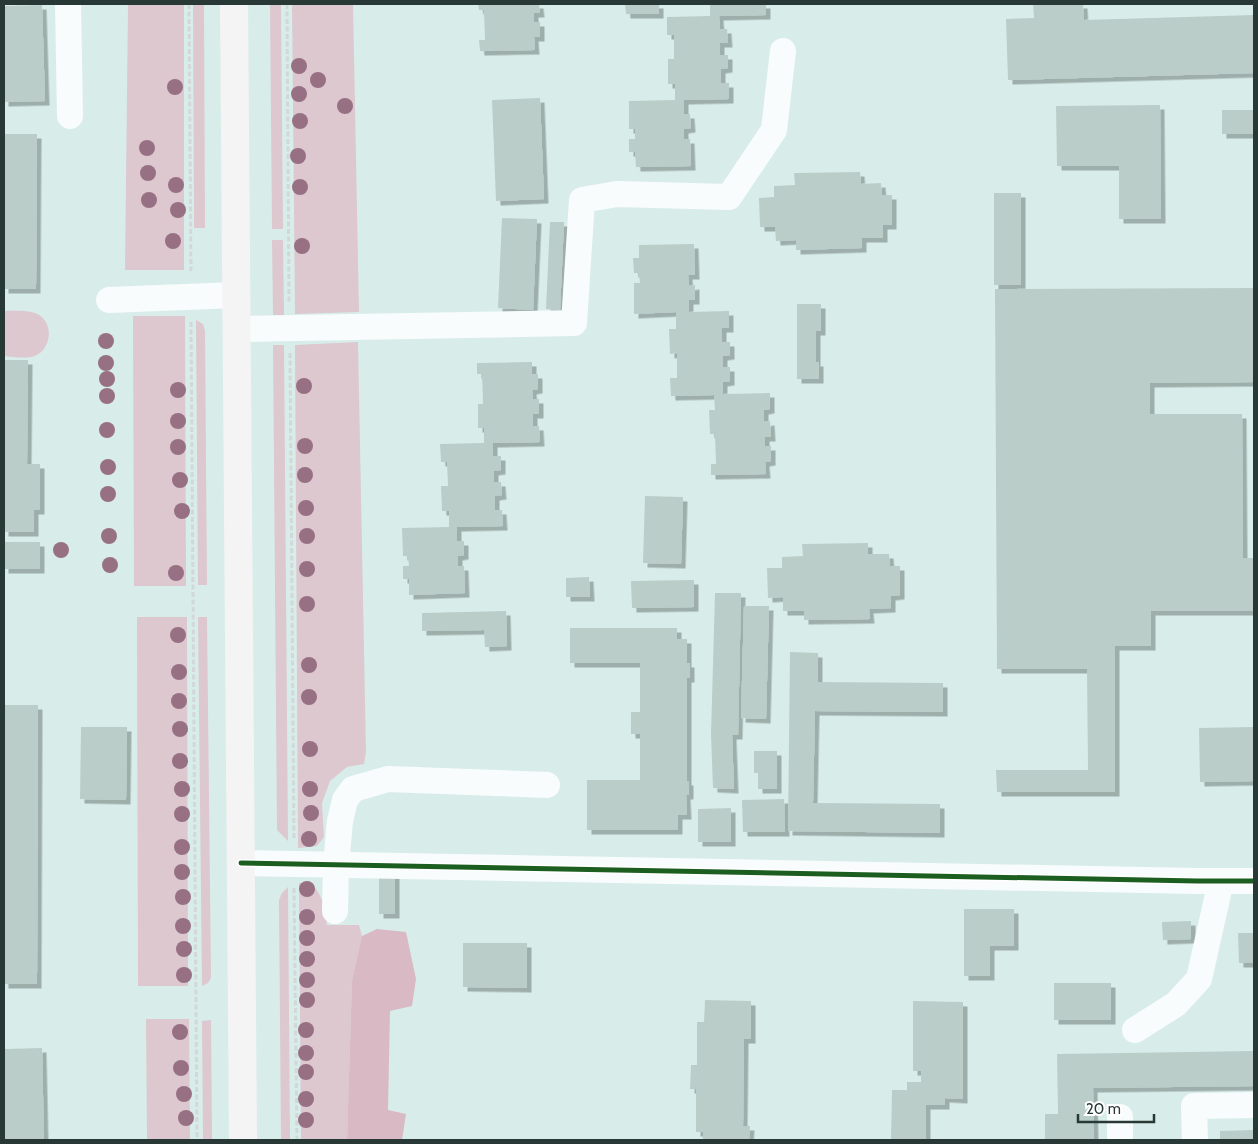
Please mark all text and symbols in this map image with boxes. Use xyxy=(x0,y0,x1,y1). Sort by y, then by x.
scale bar xyxy=(1078,1092,1154,1124)
text: 20 m xyxy=(1086,1100,1121,1118)

